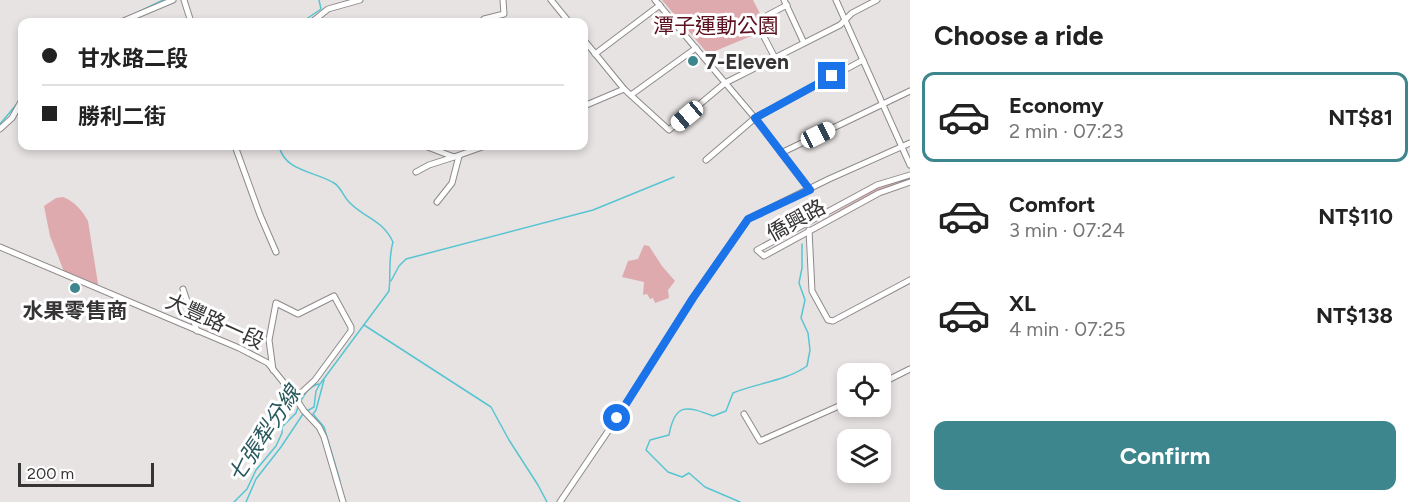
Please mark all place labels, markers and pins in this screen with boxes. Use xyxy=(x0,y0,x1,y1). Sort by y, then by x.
place label: 7-Eleven xyxy=(705,49,789,74)
marker: 7-Eleven xyxy=(686,54,700,68)
marker: 水果零售商 xyxy=(68,281,82,295)
place label: 水果零售商 xyxy=(23,298,128,323)

